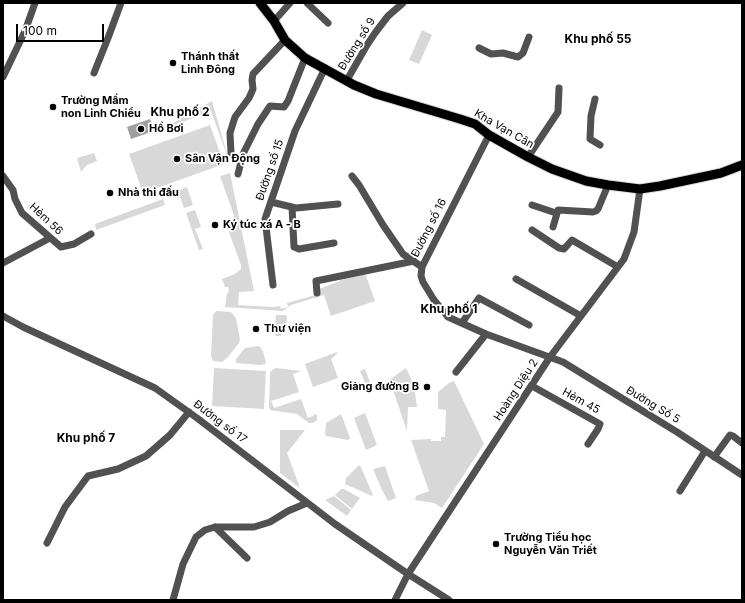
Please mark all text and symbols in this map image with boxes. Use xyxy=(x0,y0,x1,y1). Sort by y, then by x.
street label: Đường số 9 xyxy=(336,15,378,73)
scale bar xyxy=(18,16,106,42)
text: 100 m xyxy=(23,23,57,38)
district label: Khu phố 55 xyxy=(565,32,631,46)
place label: Thánh thất Linh Đông xyxy=(181,50,239,76)
marker: Thánh thất Linh Đông xyxy=(168,58,178,68)
place label: Trường Mầm non Linh Chiểu xyxy=(61,94,141,120)
marker: Trường Mầm non Linh Chiểu xyxy=(48,102,58,112)
district label: Khu phố 2 xyxy=(150,105,210,119)
street label: Kha Vạn Cân xyxy=(472,107,536,151)
place label: Hồ Bơi xyxy=(149,122,184,136)
marker: Hồ Bơi xyxy=(136,124,146,134)
street label: Đường số 15 xyxy=(253,138,287,202)
place label: Sân Vận Động xyxy=(185,152,260,166)
marker: Sân Vận Động xyxy=(172,154,182,164)
place label: Nhà thi đấu xyxy=(118,186,179,200)
marker: Nhà thi đấu xyxy=(105,188,115,198)
street label: Đường số 16 xyxy=(409,196,449,260)
street label: Hẻm 56 xyxy=(27,200,65,238)
place label: Ký túc xá A - B xyxy=(223,218,301,232)
marker: Ký túc xá A - B xyxy=(210,220,220,230)
district label: Khu phố 1 xyxy=(421,302,477,316)
place label: Thư viện xyxy=(264,322,311,336)
marker: Thư viện xyxy=(251,324,261,334)
street label: Hoàng Diệu 2 xyxy=(491,357,541,423)
place label: Giảng đường B xyxy=(341,380,419,394)
marker: Giảng đường B xyxy=(422,382,432,392)
street label: Đường Số 5 xyxy=(624,384,682,426)
street label: Hẻm 45 xyxy=(560,385,602,417)
street label: Đường số 17 xyxy=(191,398,249,446)
district label: Khu phố 7 xyxy=(57,431,115,445)
place label: Trường Tiểu học Nguyễn Văn Triết xyxy=(504,531,597,557)
marker: Trường Tiểu học Nguyễn Văn Triết xyxy=(491,539,501,549)

